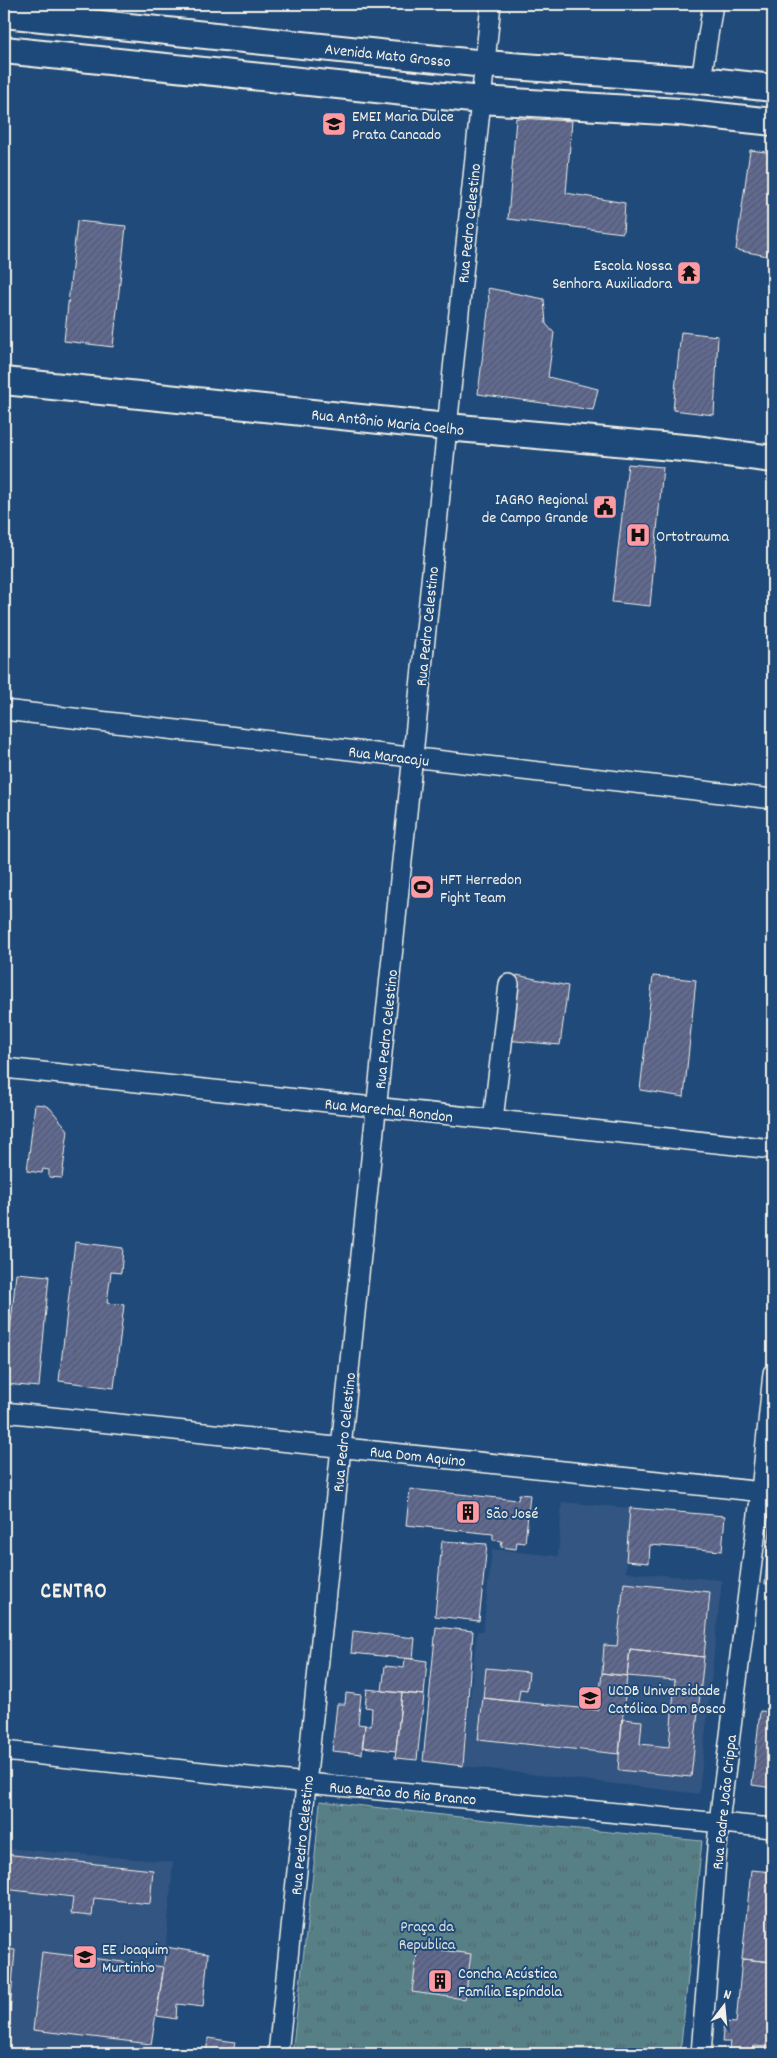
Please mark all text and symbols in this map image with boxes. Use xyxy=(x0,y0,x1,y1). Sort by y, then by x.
street label: Avenida Mato Grosso xyxy=(324,38,452,75)
place label: EMEI Maria Dulce Prata Cancado xyxy=(352,106,454,147)
school or university icon: EMEI Maria Dulce Prata Cancado xyxy=(321,111,347,137)
street label: Rua Pedro Celestino xyxy=(453,162,488,284)
place label: Escola Nossa Senhora Auxiliadora xyxy=(552,255,672,296)
temple icon: Escola Nossa Senhora Auxiliadora xyxy=(676,260,702,286)
street label: Rua Antônio Maria Coelho xyxy=(310,404,465,443)
place label: IAGRO Regional de Campo Grande xyxy=(482,489,588,530)
public building icon: IAGRO Regional de Campo Grande xyxy=(592,494,618,520)
hospital icon: Ortotrauma xyxy=(625,522,651,548)
place label: Ortotrauma xyxy=(656,526,729,549)
street label: Rua Pedro Celestino xyxy=(411,565,446,687)
street label: Rua Maracaju xyxy=(347,741,430,774)
place label: HFT Herredon Fight Team xyxy=(440,869,522,910)
sports icon: HFT Herredon Fight Team xyxy=(409,874,435,900)
street label: Rua Pedro Celestino xyxy=(370,968,405,1090)
street label: Rua Marechal Rondon xyxy=(323,1093,454,1130)
street label: Rua Pedro Celestino xyxy=(328,1371,363,1493)
street label: Rua Dom Aquino xyxy=(369,1441,467,1474)
building icon: São José xyxy=(455,1499,481,1525)
place label: São José xyxy=(486,1503,539,1526)
district label: CENTRO xyxy=(41,1578,107,1608)
place label: UCDB Universidade Católica Dom Bosco xyxy=(608,1680,726,1721)
school or university icon: UCDB Universidade Católica Dom Bosco xyxy=(577,1685,603,1711)
street label: Rua Padre João Crippa xyxy=(707,1733,744,1871)
street label: Rua Pedro Celestino xyxy=(286,1774,321,1896)
street label: Rua Barão do Rio Branco xyxy=(328,1777,477,1812)
park label: Praça da Republica xyxy=(399,1916,456,1957)
place label: EE Joaquim Murtinho xyxy=(102,1939,169,1980)
school or university icon: EE Joaquim Murtinho xyxy=(72,1944,98,1970)
place label: Concha Acústica Família Espíndola xyxy=(458,1963,563,2004)
building icon: Concha Acústica Família Espíndola xyxy=(427,1968,453,1994)
north arrow xyxy=(700,1980,750,2030)
text: N xyxy=(721,1985,733,2006)

